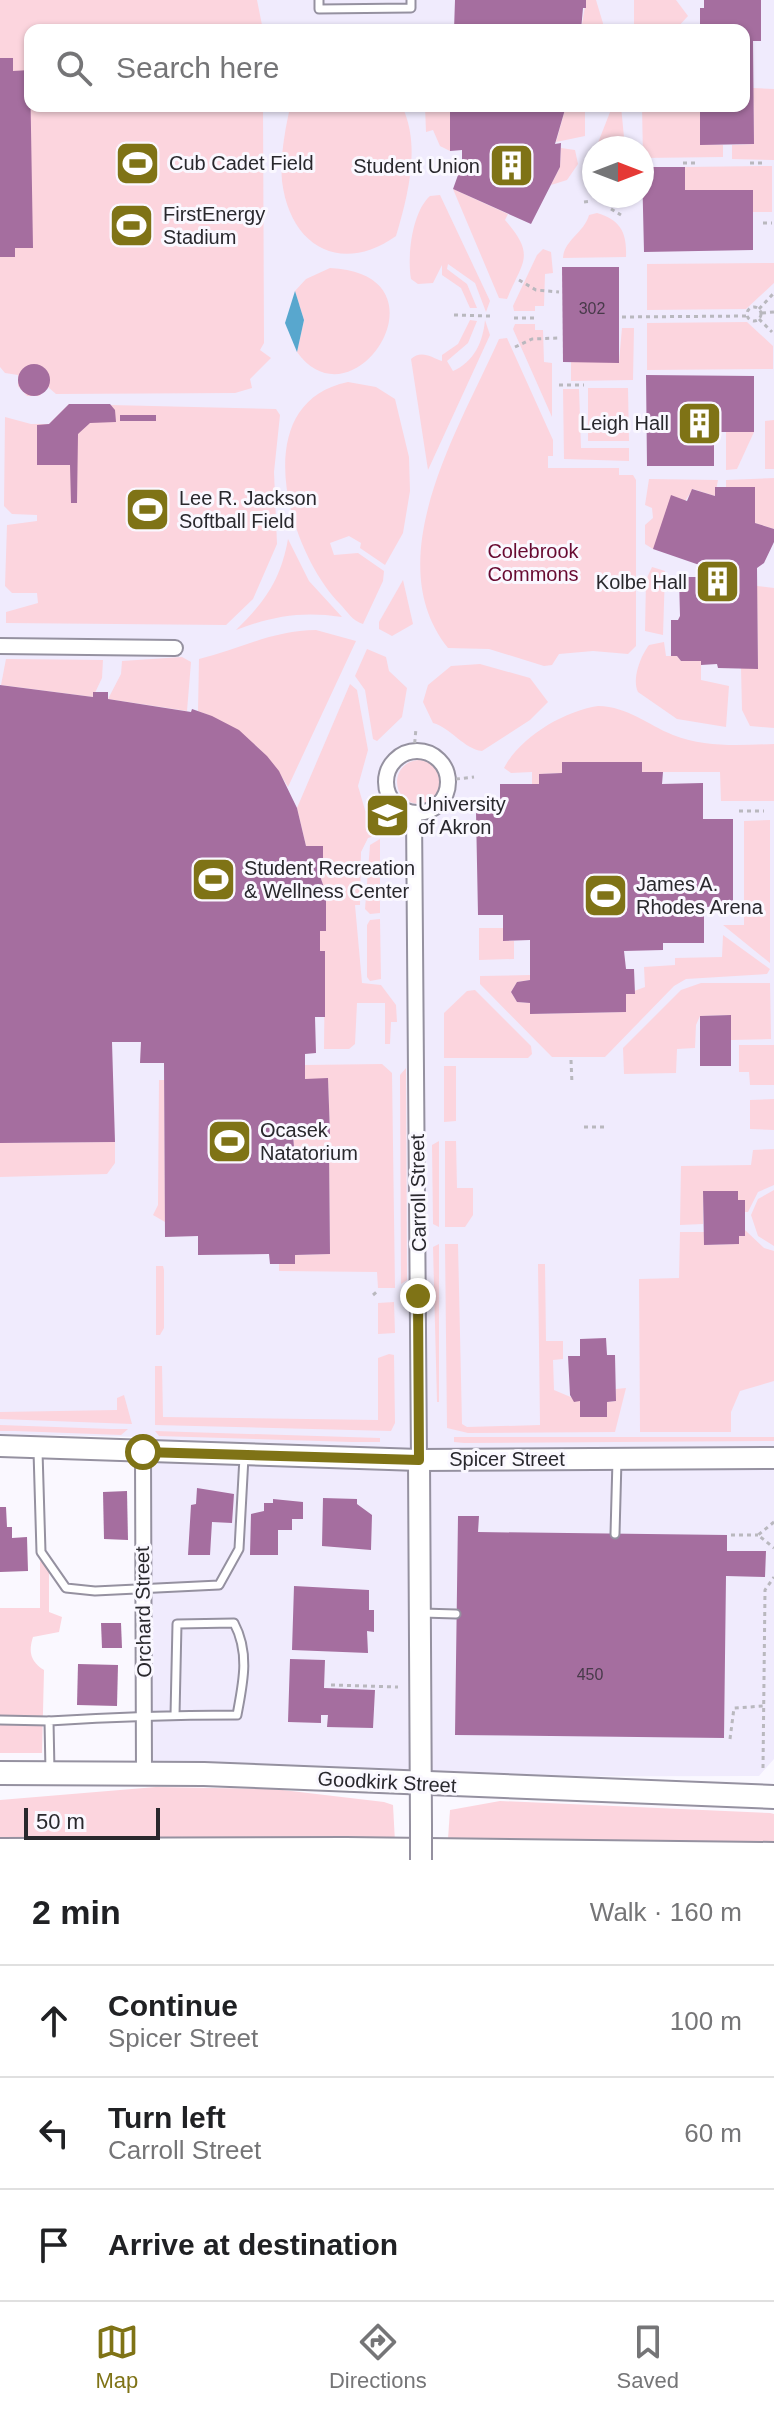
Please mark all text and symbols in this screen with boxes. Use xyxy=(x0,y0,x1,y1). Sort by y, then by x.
search box xyxy=(24,24,750,112)
icon: search xyxy=(52,46,96,90)
text: Search here xyxy=(116,51,279,84)
north arrow xyxy=(582,136,654,208)
sports icon: Cub Cadet Field xyxy=(114,139,162,187)
building icon: Student Union xyxy=(487,142,535,190)
place label: Cub Cadet Field xyxy=(169,152,314,174)
place label: Student Union xyxy=(353,155,480,177)
sports icon: FirstEnergy Stadium xyxy=(108,201,156,249)
place label: FirstEnergy Stadium xyxy=(163,203,265,248)
house number: 302 xyxy=(579,300,605,317)
building icon: Leigh Hall xyxy=(676,399,724,447)
place label: Leigh Hall xyxy=(580,412,669,434)
sports icon: Lee R. Jackson Softball Field xyxy=(124,485,172,533)
place label: Lee R. Jackson Softball Field xyxy=(179,487,317,532)
park label: Colebrook Commons xyxy=(487,540,580,585)
building icon: Kolbe Hall xyxy=(694,558,742,606)
place label: Kolbe Hall xyxy=(596,571,687,593)
school or university icon: University of Akron xyxy=(363,791,411,839)
place label: University of Akron xyxy=(418,793,506,838)
sports icon: Student Recreation & Wellness Center xyxy=(189,855,237,903)
place label: Student Recreation & Wellness Center xyxy=(244,857,415,902)
sports icon: James A. Rhodes Arena xyxy=(581,871,629,919)
place label: James A. Rhodes Arena xyxy=(636,873,764,918)
sports icon: Ocasek Natatorium xyxy=(205,1117,253,1165)
place label: Ocasek Natatorium xyxy=(260,1119,358,1164)
street label: Carroll Street xyxy=(406,1133,430,1252)
route end xyxy=(400,1278,436,1314)
route start xyxy=(125,1434,161,1470)
street label: Spicer Street xyxy=(449,1448,565,1470)
street label: Orchard Street xyxy=(131,1546,155,1678)
house number: 450 xyxy=(577,1666,603,1683)
street label: Goodkirk Street xyxy=(317,1767,457,1797)
scale bar xyxy=(24,1804,160,1840)
text: 50 m xyxy=(36,1809,85,1834)
text: 2 min xyxy=(32,1893,121,1931)
text: Walk · 160 m xyxy=(590,1897,742,1927)
text: Continue xyxy=(108,1989,238,2022)
icon: ahead xyxy=(32,1999,76,2043)
text: 100 m xyxy=(670,2006,742,2036)
text: Spicer Street xyxy=(108,2023,258,2053)
text: Turn left xyxy=(108,2101,226,2134)
icon: left xyxy=(32,2111,76,2155)
text: 60 m xyxy=(684,2118,742,2148)
text: Carroll Street xyxy=(108,2135,261,2165)
icon: arrive xyxy=(32,2223,76,2267)
text: Arrive at destination xyxy=(108,2228,398,2261)
tab: Map xyxy=(95,2320,139,2394)
tab: Directions xyxy=(329,2320,427,2394)
tab: Saved xyxy=(617,2320,679,2394)

